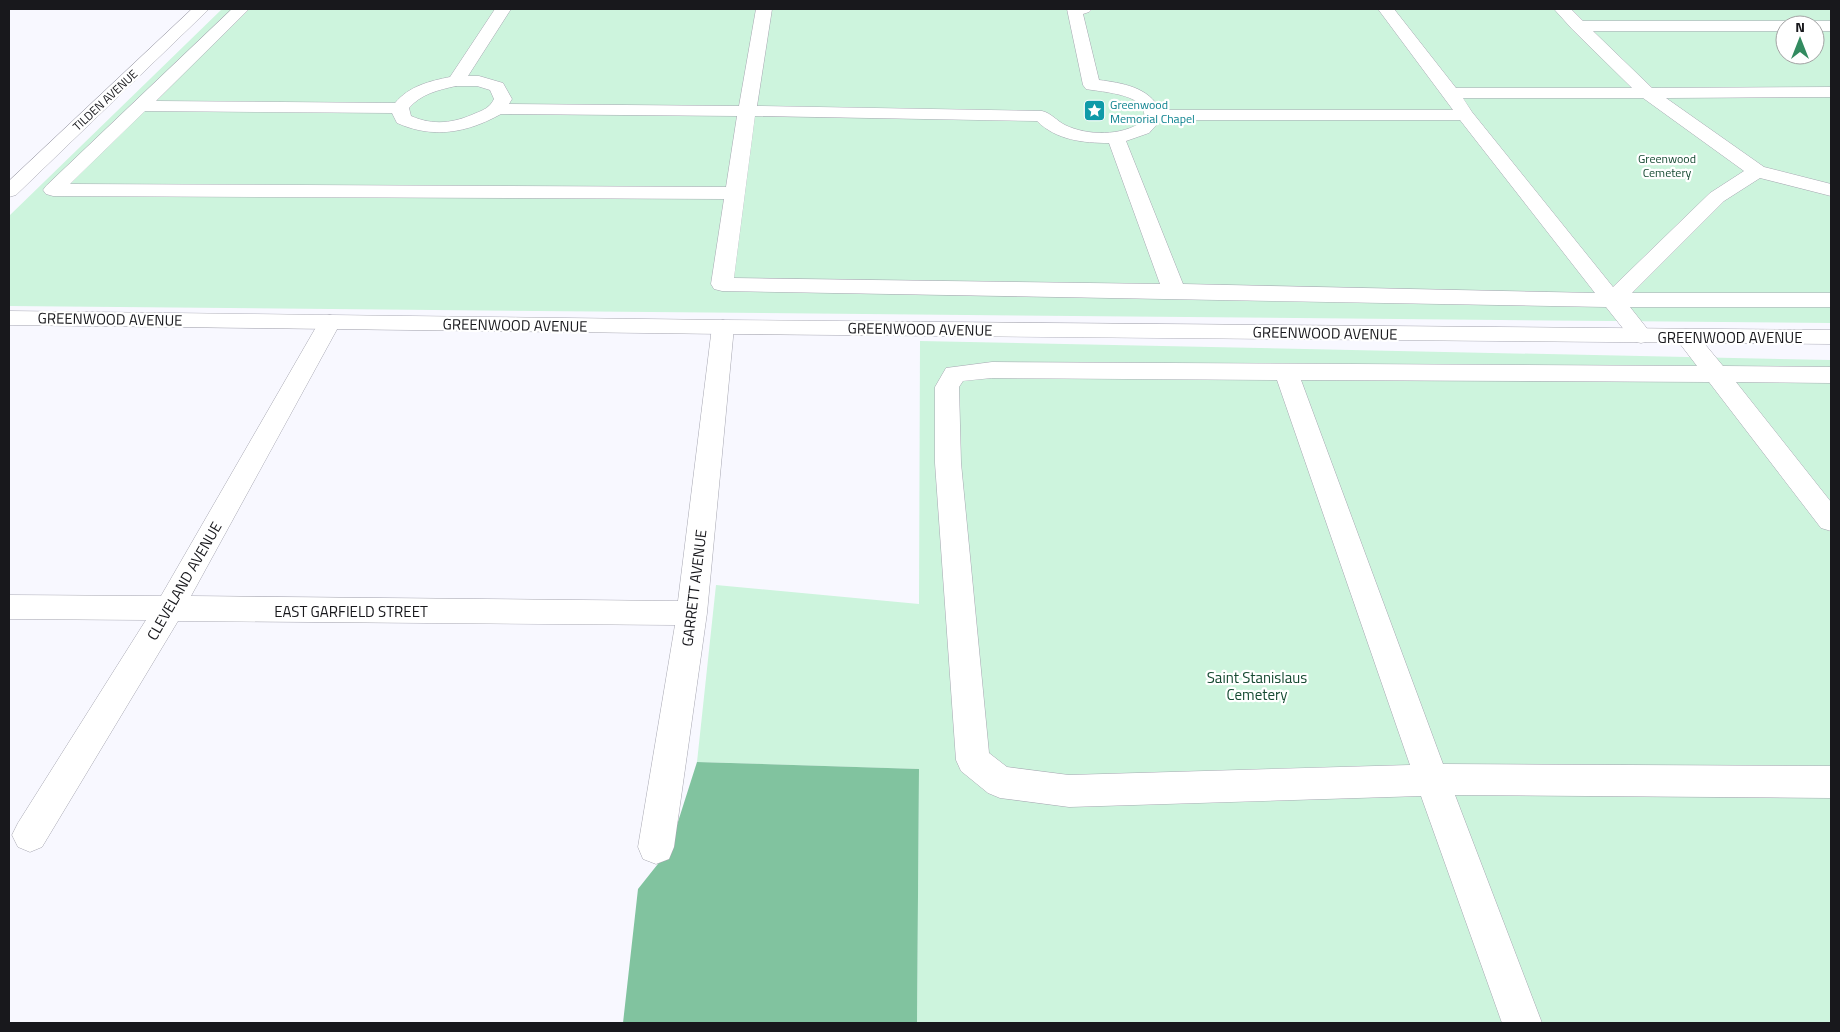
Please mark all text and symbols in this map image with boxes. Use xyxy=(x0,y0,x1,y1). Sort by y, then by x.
north arrow xyxy=(1775,15,1825,65)
text: N xyxy=(1795,16,1805,37)
street label: TILDEN AVENUE xyxy=(68,64,142,135)
place label: Greenwood Memorial Chapel xyxy=(1110,95,1195,128)
place icon: Greenwood Memorial Chapel xyxy=(1082,99,1106,123)
park label: Greenwood Cemetery xyxy=(1638,149,1696,182)
street label: GREENWOOD AVENUE xyxy=(37,306,183,332)
street label: GREENWOOD AVENUE xyxy=(442,312,588,338)
street label: GREENWOOD AVENUE xyxy=(847,316,993,342)
street label: GREENWOOD AVENUE xyxy=(1252,320,1398,346)
street label: GREENWOOD AVENUE xyxy=(1658,326,1802,349)
street label: CLEVELAND AVENUE xyxy=(141,517,227,645)
street label: GARRETT AVENUE xyxy=(675,528,713,648)
street label: EAST GARFIELD STREET xyxy=(274,600,428,623)
park label: Saint Stanislaus Cemetery xyxy=(1207,666,1307,706)

